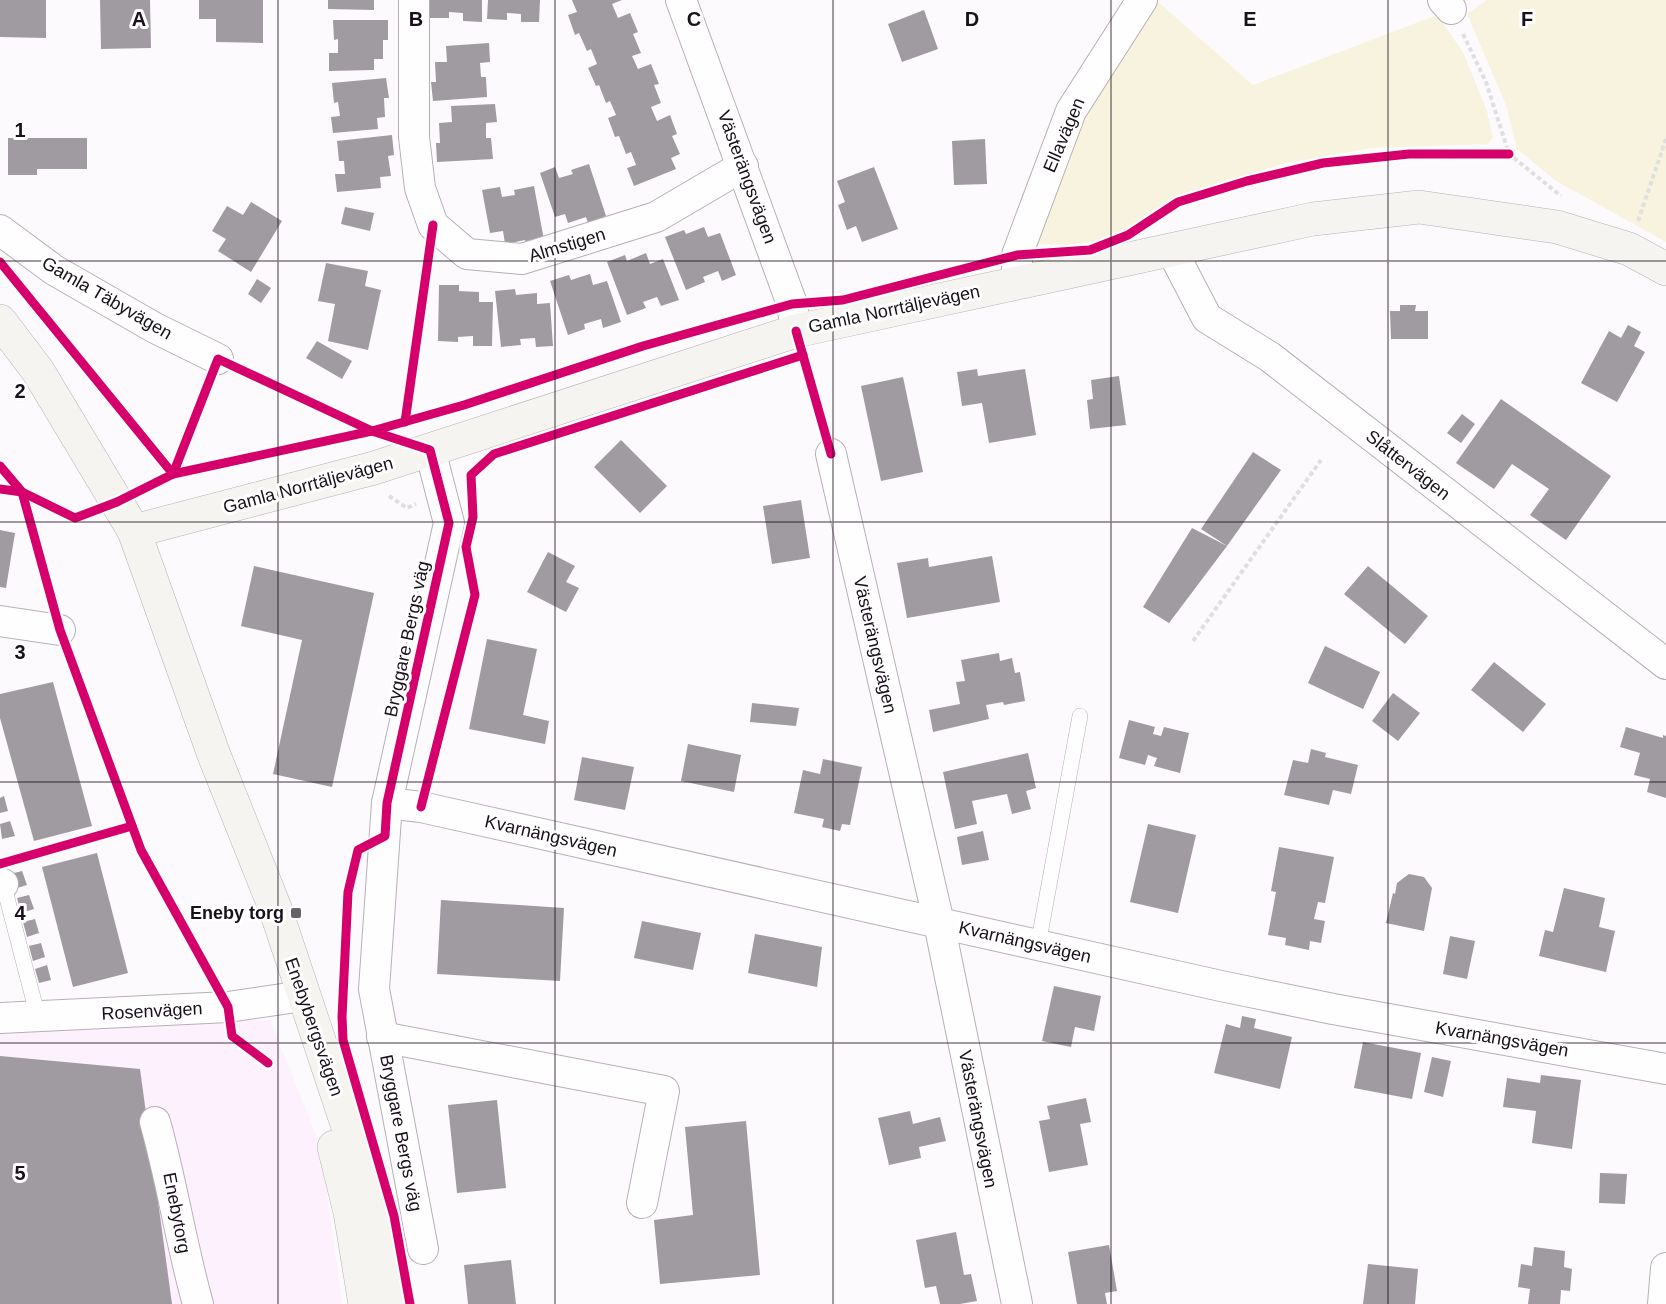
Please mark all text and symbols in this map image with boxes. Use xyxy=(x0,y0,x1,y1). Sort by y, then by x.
text: A xyxy=(132,8,146,30)
text: B xyxy=(409,8,423,30)
text: C xyxy=(687,8,701,30)
text: D xyxy=(965,8,979,30)
text: E xyxy=(1243,8,1257,30)
text: F xyxy=(1521,8,1533,30)
street label: Ellavägen xyxy=(1039,95,1089,175)
street label: Västerängsvägen xyxy=(714,108,780,246)
text: 1 xyxy=(14,119,26,141)
street label: Almstigen xyxy=(526,224,608,266)
street label: Gamla Täbyvägen xyxy=(38,253,176,343)
street label: Gamla Norrtäljevägen xyxy=(806,281,982,337)
text: 2 xyxy=(14,380,26,402)
street label: Slåttervägen xyxy=(1362,426,1454,504)
street label: Gamla Norrtäljevägen xyxy=(221,453,395,517)
street label: Bryggare Bergs väg xyxy=(381,559,433,719)
street label: Västerängsvägen xyxy=(849,574,901,716)
text: 3 xyxy=(14,641,26,663)
street label: Kvarnängsvägen xyxy=(483,811,619,861)
text: 4 xyxy=(14,902,26,924)
place label: Eneby torg xyxy=(190,903,284,923)
marker: Eneby torg xyxy=(289,906,303,920)
street label: Kvarnängsvägen xyxy=(957,917,1093,967)
street label: Enebybergsvägen xyxy=(281,955,347,1099)
street label: Rosenvägen xyxy=(101,998,203,1024)
street label: Kvarnängsvägen xyxy=(1434,1017,1570,1061)
street label: Västerängsvägen xyxy=(955,1048,1001,1190)
street label: Bryggare Bergs väg xyxy=(376,1053,426,1213)
text: 5 xyxy=(14,1162,26,1184)
street label: Enebytorg xyxy=(159,1171,195,1255)

